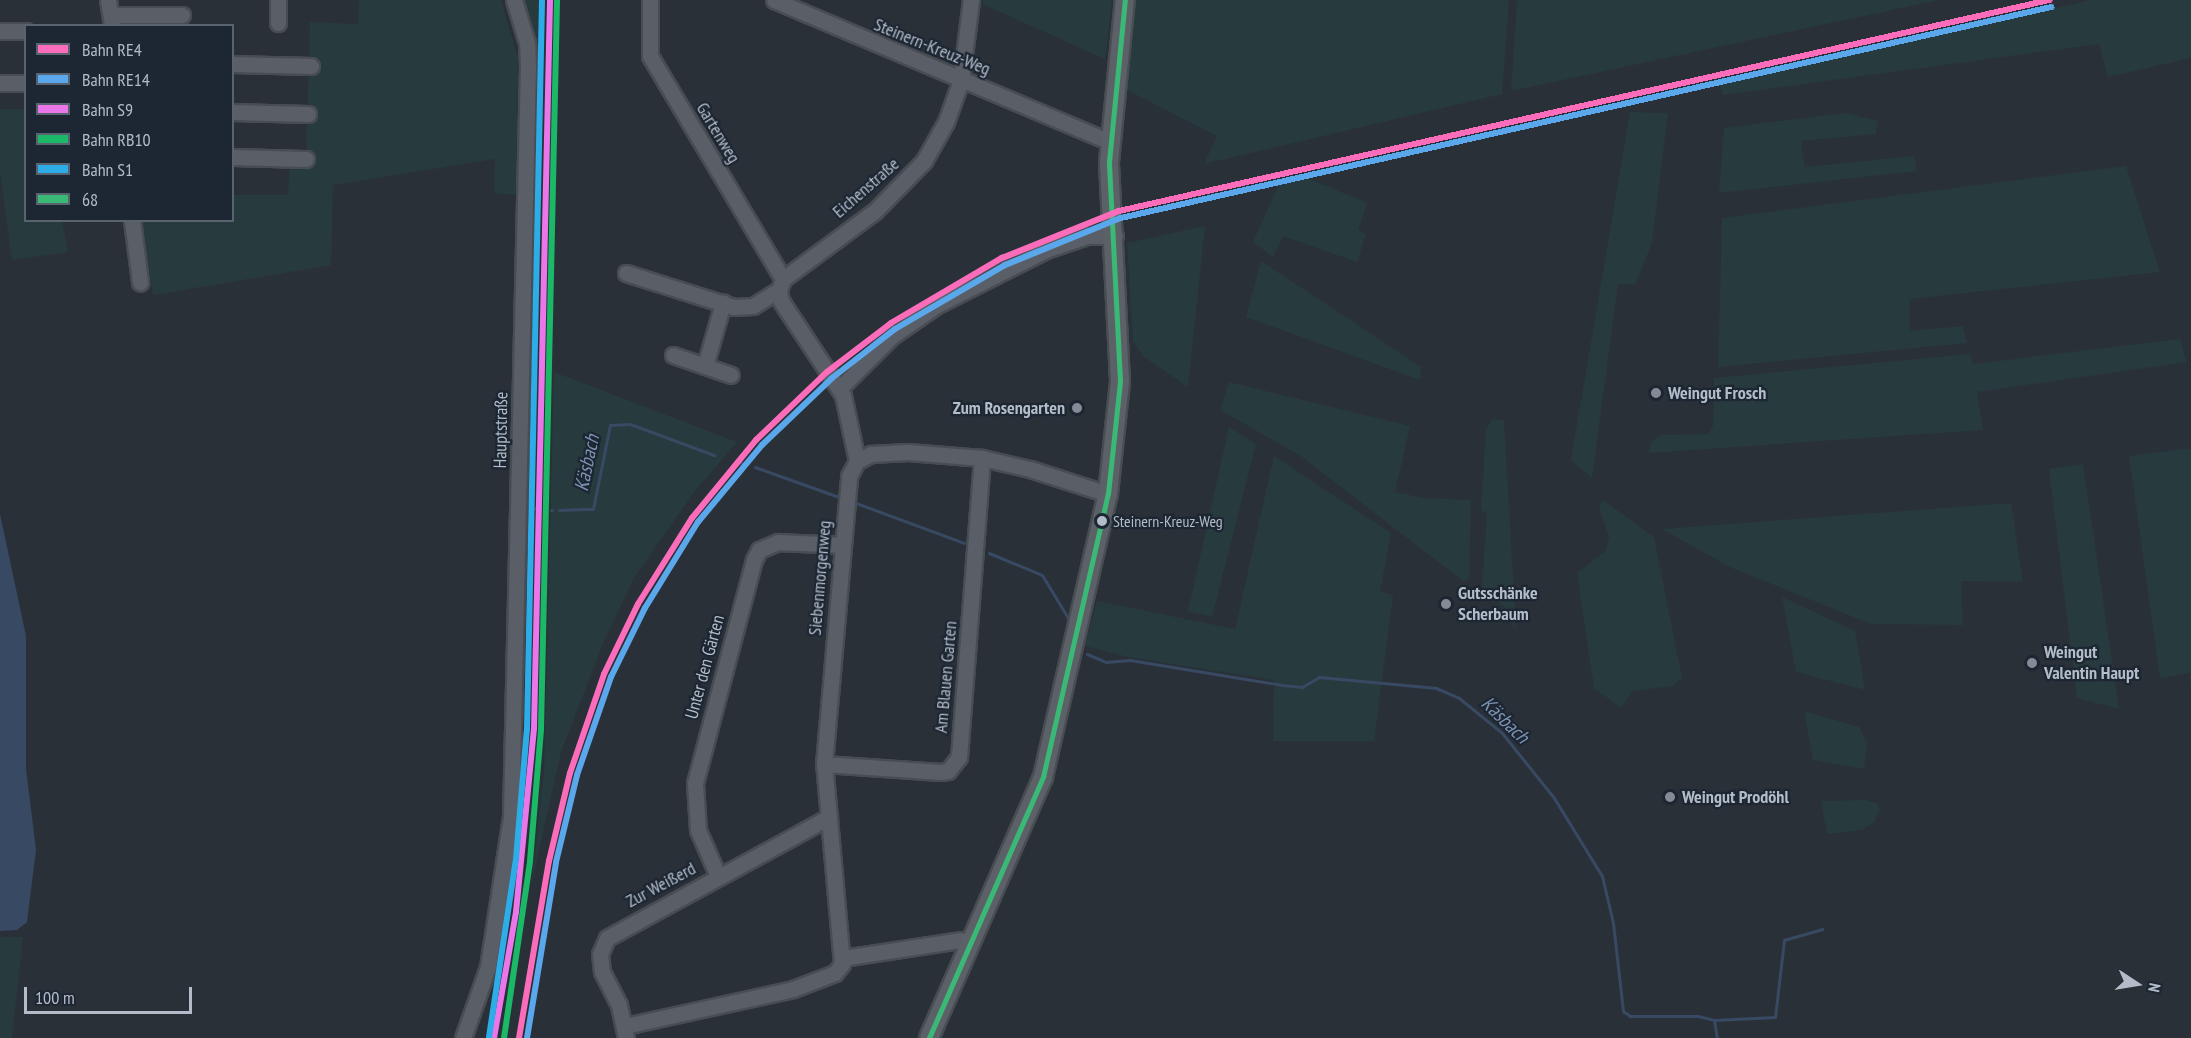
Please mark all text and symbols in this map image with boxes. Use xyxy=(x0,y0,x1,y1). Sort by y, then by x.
street label: Steinern-Kreuz-Weg xyxy=(871,14,993,80)
legend xyxy=(24,24,234,222)
text: Bahn RE4 xyxy=(82,38,142,61)
text: Bahn RE14 xyxy=(82,68,150,91)
text: Bahn S9 xyxy=(82,98,133,121)
street label: Gartenweg xyxy=(691,99,745,167)
text: Bahn RB10 xyxy=(82,128,151,151)
street label: Eichenstraße xyxy=(828,153,904,223)
text: Bahn S1 xyxy=(82,158,133,181)
text: 68 xyxy=(82,188,98,211)
place label: Weingut Frosch xyxy=(1668,382,1766,404)
marker: Weingut Frosch xyxy=(1649,386,1663,400)
street label: Hauptstraße xyxy=(490,391,512,469)
place label: Zum Rosengarten xyxy=(953,397,1065,419)
marker: Zum Rosengarten xyxy=(1070,401,1084,415)
water label: Käsbach xyxy=(569,433,605,493)
place label: Steinern-Kreuz-Weg xyxy=(1113,511,1223,531)
marker: Steinern-Kreuz-Weg xyxy=(1096,515,1108,527)
street label: Siebenmorgenweg xyxy=(804,520,836,636)
place label: Gutsschänke Scherbaum xyxy=(1458,583,1538,626)
marker: Gutsschänke Scherbaum xyxy=(1439,597,1453,611)
street label: Unter den Gärten xyxy=(681,613,729,721)
street label: Am Blauen Garten xyxy=(930,620,962,734)
place label: Weingut Valentin Haupt xyxy=(2044,642,2139,684)
marker: Weingut Valentin Haupt xyxy=(2025,656,2039,670)
water label: Käsbach xyxy=(1476,691,1534,749)
place label: Weingut Prodöhl xyxy=(1682,786,1789,808)
marker: Weingut Prodöhl xyxy=(1663,790,1677,804)
street label: Zur Weißerd xyxy=(622,858,700,912)
north arrow xyxy=(2107,954,2167,1014)
scale bar xyxy=(27,975,195,1013)
text: N xyxy=(2144,981,2165,994)
text: 100 m xyxy=(35,986,75,1009)

